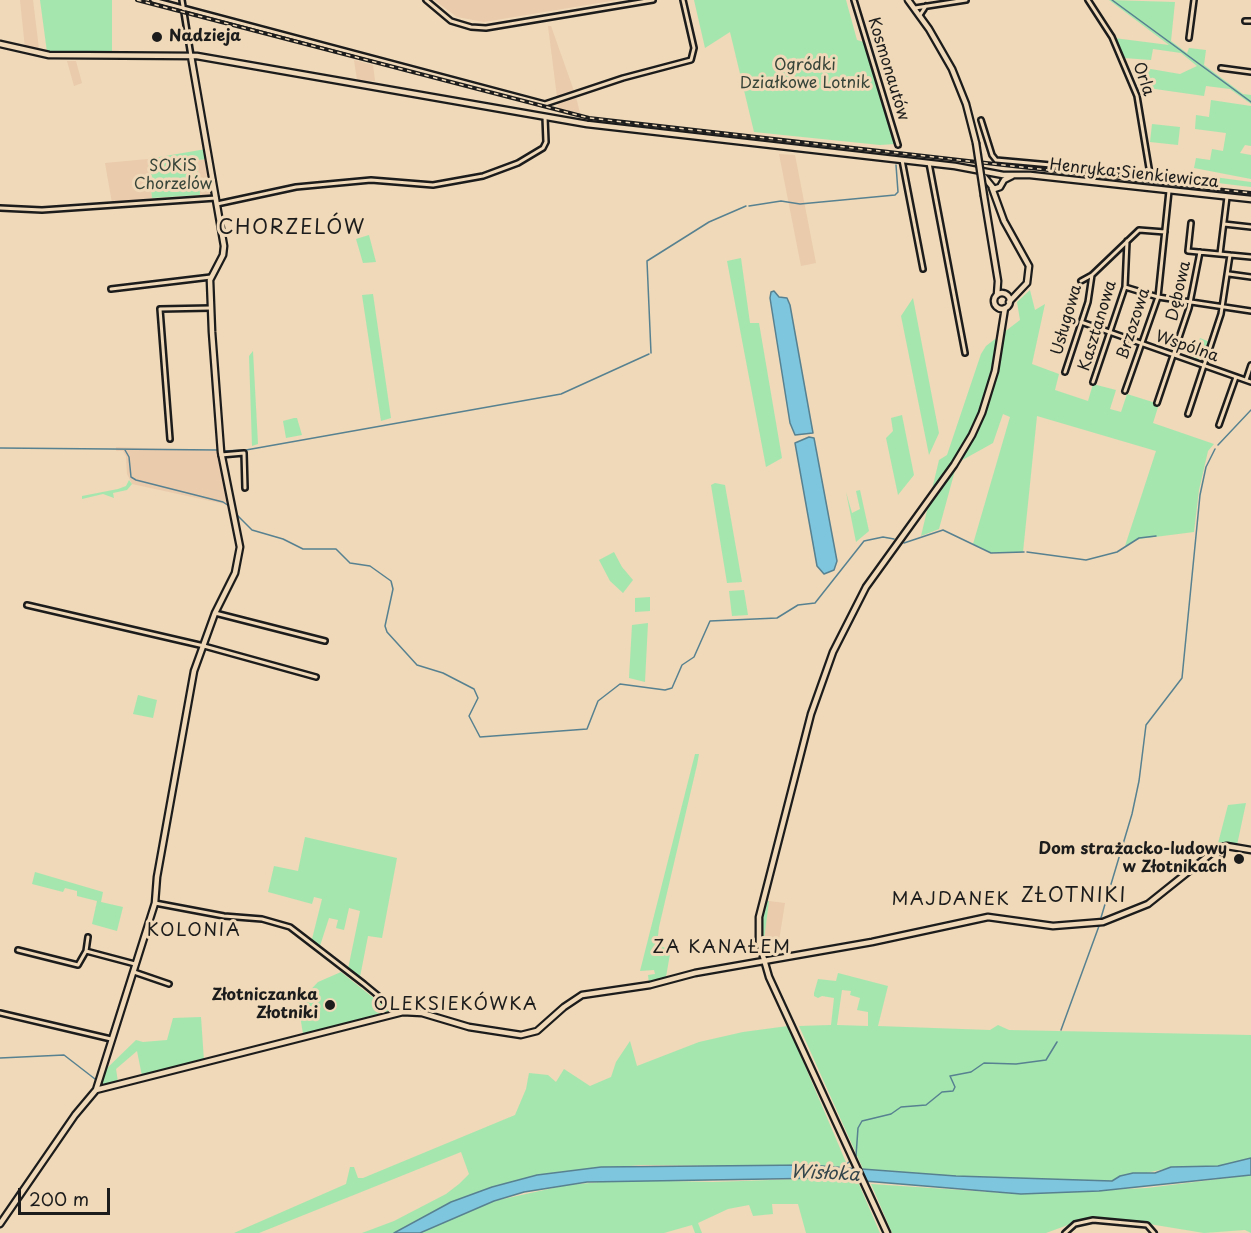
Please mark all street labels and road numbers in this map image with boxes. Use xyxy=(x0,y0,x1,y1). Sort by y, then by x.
street label: Kosmonautów xyxy=(863,15,913,123)
street label: Orla xyxy=(1128,60,1158,98)
street label: Henryka Sienkiewicza xyxy=(1048,156,1220,192)
street label: Dębowa xyxy=(1163,259,1195,323)
street label: Kasztanowa xyxy=(1075,278,1121,374)
street label: Usługowa xyxy=(1048,282,1086,358)
street label: Brzozowa xyxy=(1113,286,1155,362)
street label: Wspólna xyxy=(1153,327,1221,367)

